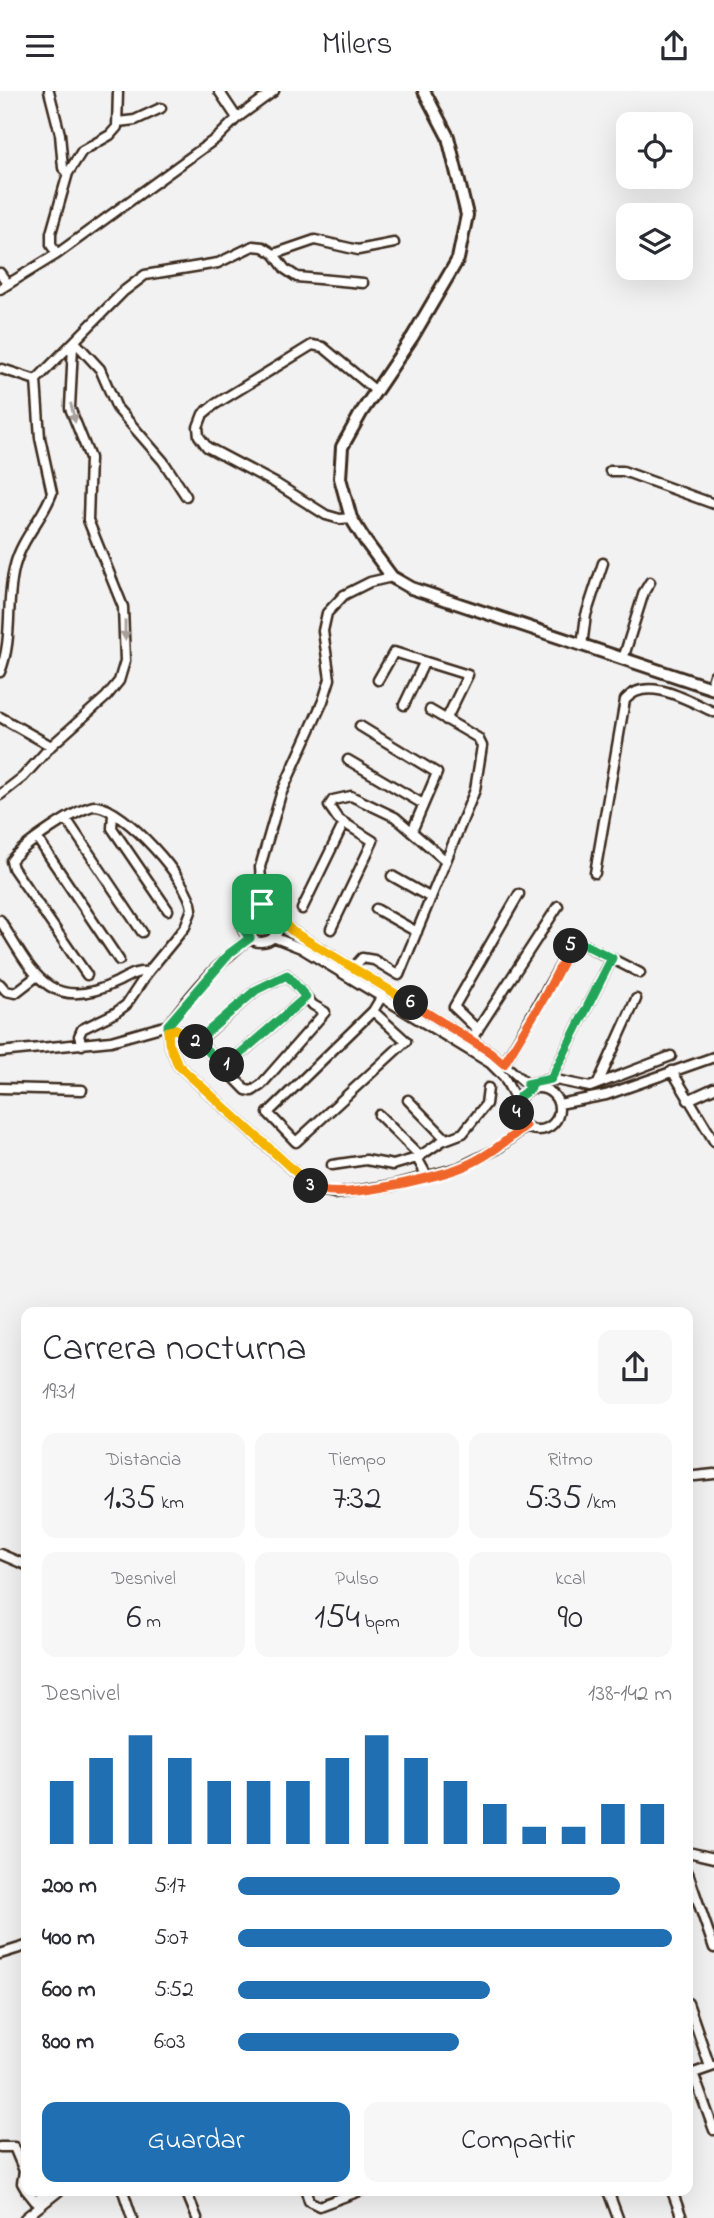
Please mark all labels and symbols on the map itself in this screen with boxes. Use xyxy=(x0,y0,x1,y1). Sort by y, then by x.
one-way arrow xyxy=(68,403,79,425)
one-way arrow xyxy=(119,619,131,641)
pin xyxy=(232,874,292,934)
pin: 5 xyxy=(554,929,588,963)
pin: 6 xyxy=(394,985,428,1021)
pin: 2 xyxy=(178,1025,214,1059)
pin: 1 xyxy=(210,1047,244,1083)
pin: 4 xyxy=(500,1095,534,1131)
pin: 3 xyxy=(294,1169,328,1203)

